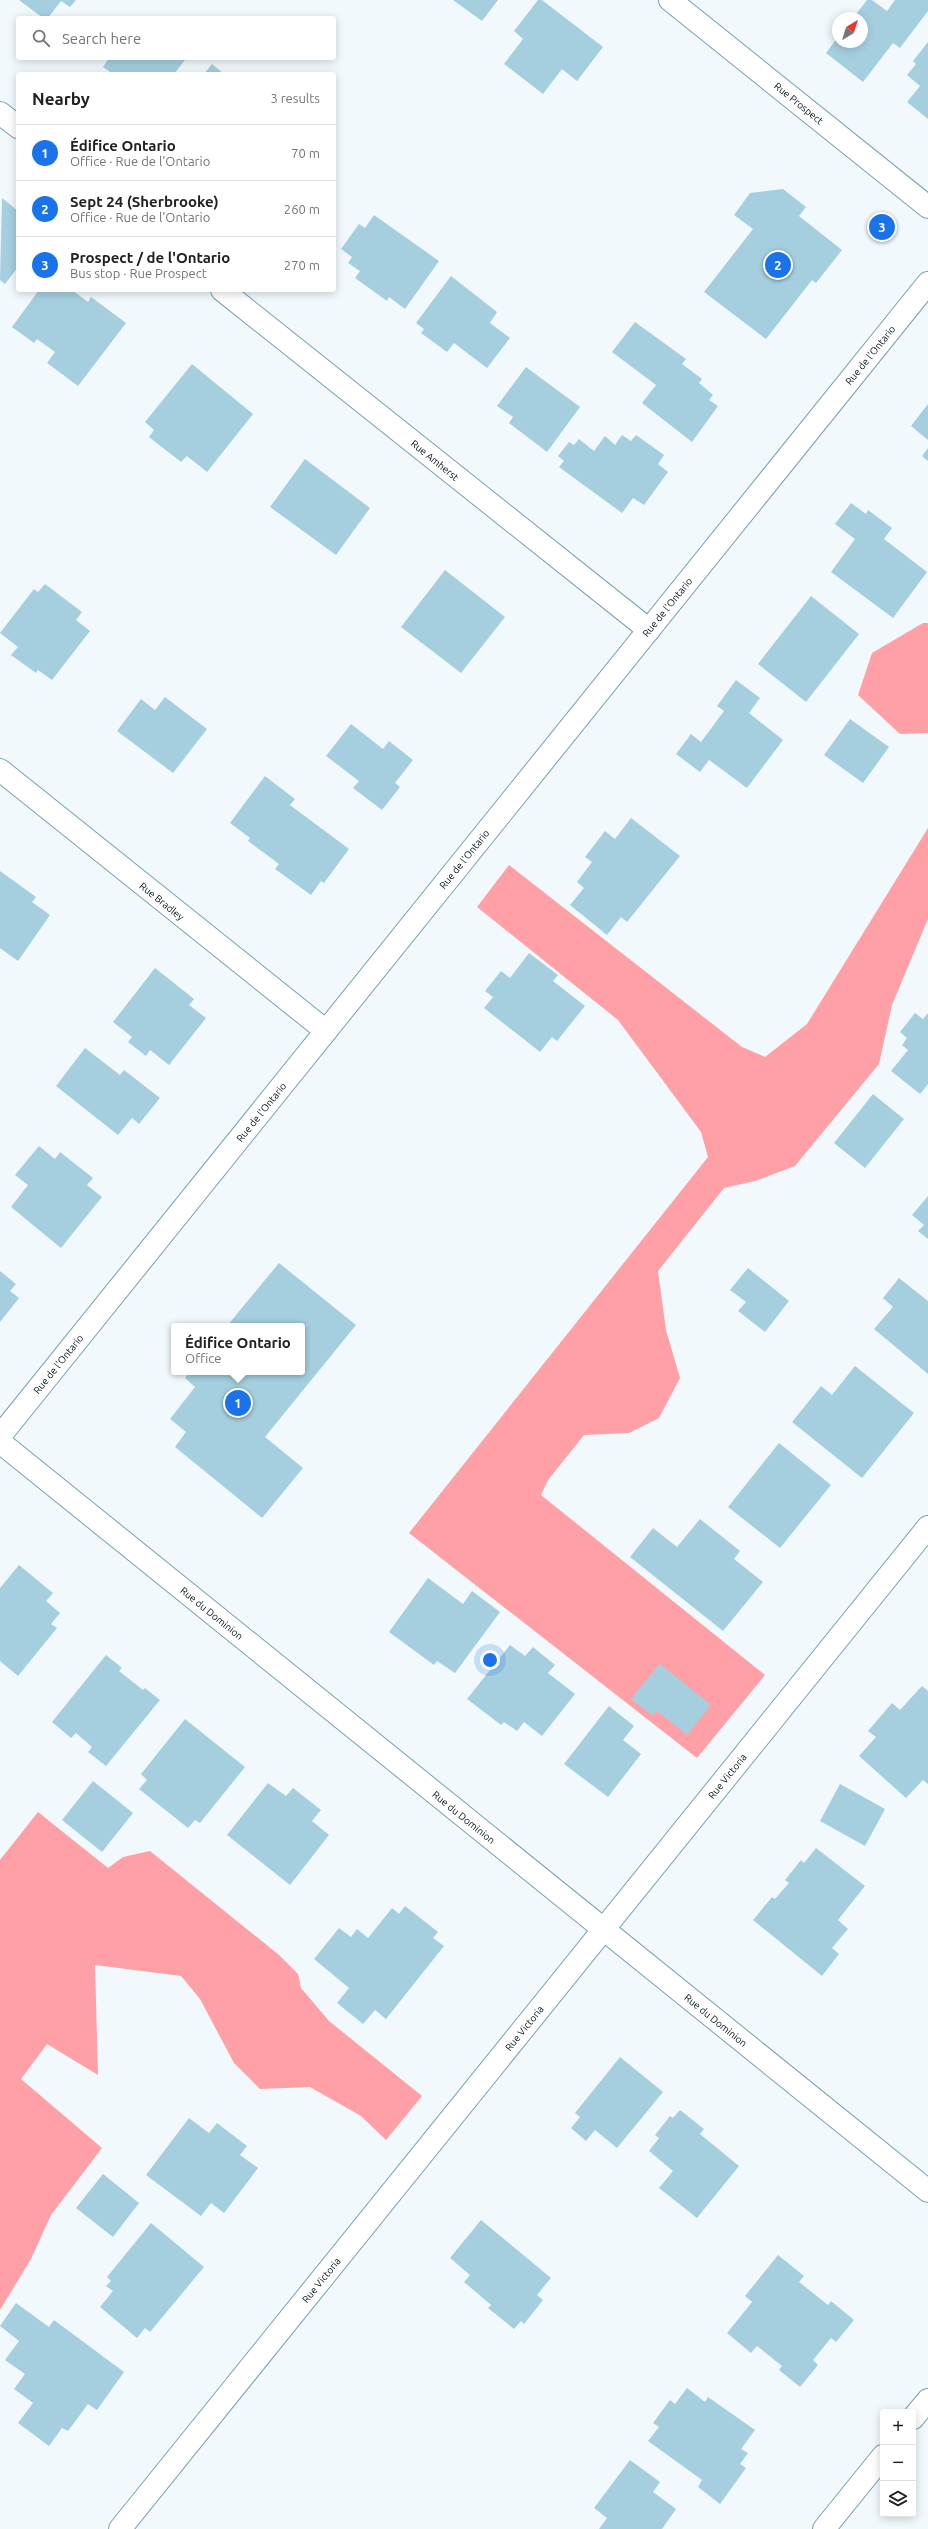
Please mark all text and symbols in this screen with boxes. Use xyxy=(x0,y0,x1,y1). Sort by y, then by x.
north arrow xyxy=(832,12,868,48)
search box xyxy=(16,16,336,60)
icon: search xyxy=(30,27,52,49)
text: Search here xyxy=(62,30,141,47)
street label: Rue Prospect xyxy=(772,80,825,126)
text: Nearby xyxy=(32,89,90,108)
text: 3 results xyxy=(270,91,320,105)
text: Édifice Ontario xyxy=(70,137,176,154)
text: 1 xyxy=(41,146,49,160)
text: 70 m xyxy=(291,146,320,160)
text: Office · Rue de l'Ontario xyxy=(70,154,210,168)
text: Sept 24 (Sherbrooke) xyxy=(70,193,219,210)
text: 2 xyxy=(41,202,49,216)
text: 260 m xyxy=(284,202,320,216)
text: Office · Rue de l'Ontario xyxy=(70,210,210,224)
pin: 3 xyxy=(869,212,895,242)
text: Prospect / de l'Ontario xyxy=(70,249,230,266)
pin: 2 xyxy=(765,250,791,280)
text: 3 xyxy=(41,258,49,272)
text: 270 m xyxy=(284,258,320,272)
text: Bus stop · Rue Prospect xyxy=(70,266,207,280)
street label: Rue de l'Ontario xyxy=(843,323,898,387)
street label: Rue Amherst xyxy=(409,438,461,483)
street label: Rue de l'Ontario xyxy=(640,575,695,639)
street label: Rue de l'Ontario xyxy=(437,827,492,891)
street label: Rue Bradley xyxy=(137,880,186,923)
street label: Rue de l'Ontario xyxy=(234,1080,289,1144)
popup xyxy=(171,1323,305,1375)
street label: Rue de l'Ontario xyxy=(31,1332,86,1396)
text: Édifice Ontario xyxy=(185,1334,291,1351)
text: Office xyxy=(185,1351,221,1365)
pin: 1 xyxy=(225,1388,251,1418)
street label: Rue du Dominion xyxy=(178,1585,245,1642)
your location xyxy=(480,1650,500,1670)
street label: Rue Victoria xyxy=(706,1752,749,1801)
street label: Rue du Dominion xyxy=(430,1789,497,1846)
street label: Rue du Dominion xyxy=(682,1992,749,2049)
street label: Rue Victoria xyxy=(503,2004,546,2053)
street label: Rue Victoria xyxy=(300,2256,343,2305)
map controls xyxy=(880,2409,916,2517)
button: + xyxy=(880,2409,916,2445)
button: − xyxy=(880,2445,916,2481)
button: layers xyxy=(880,2481,916,2517)

